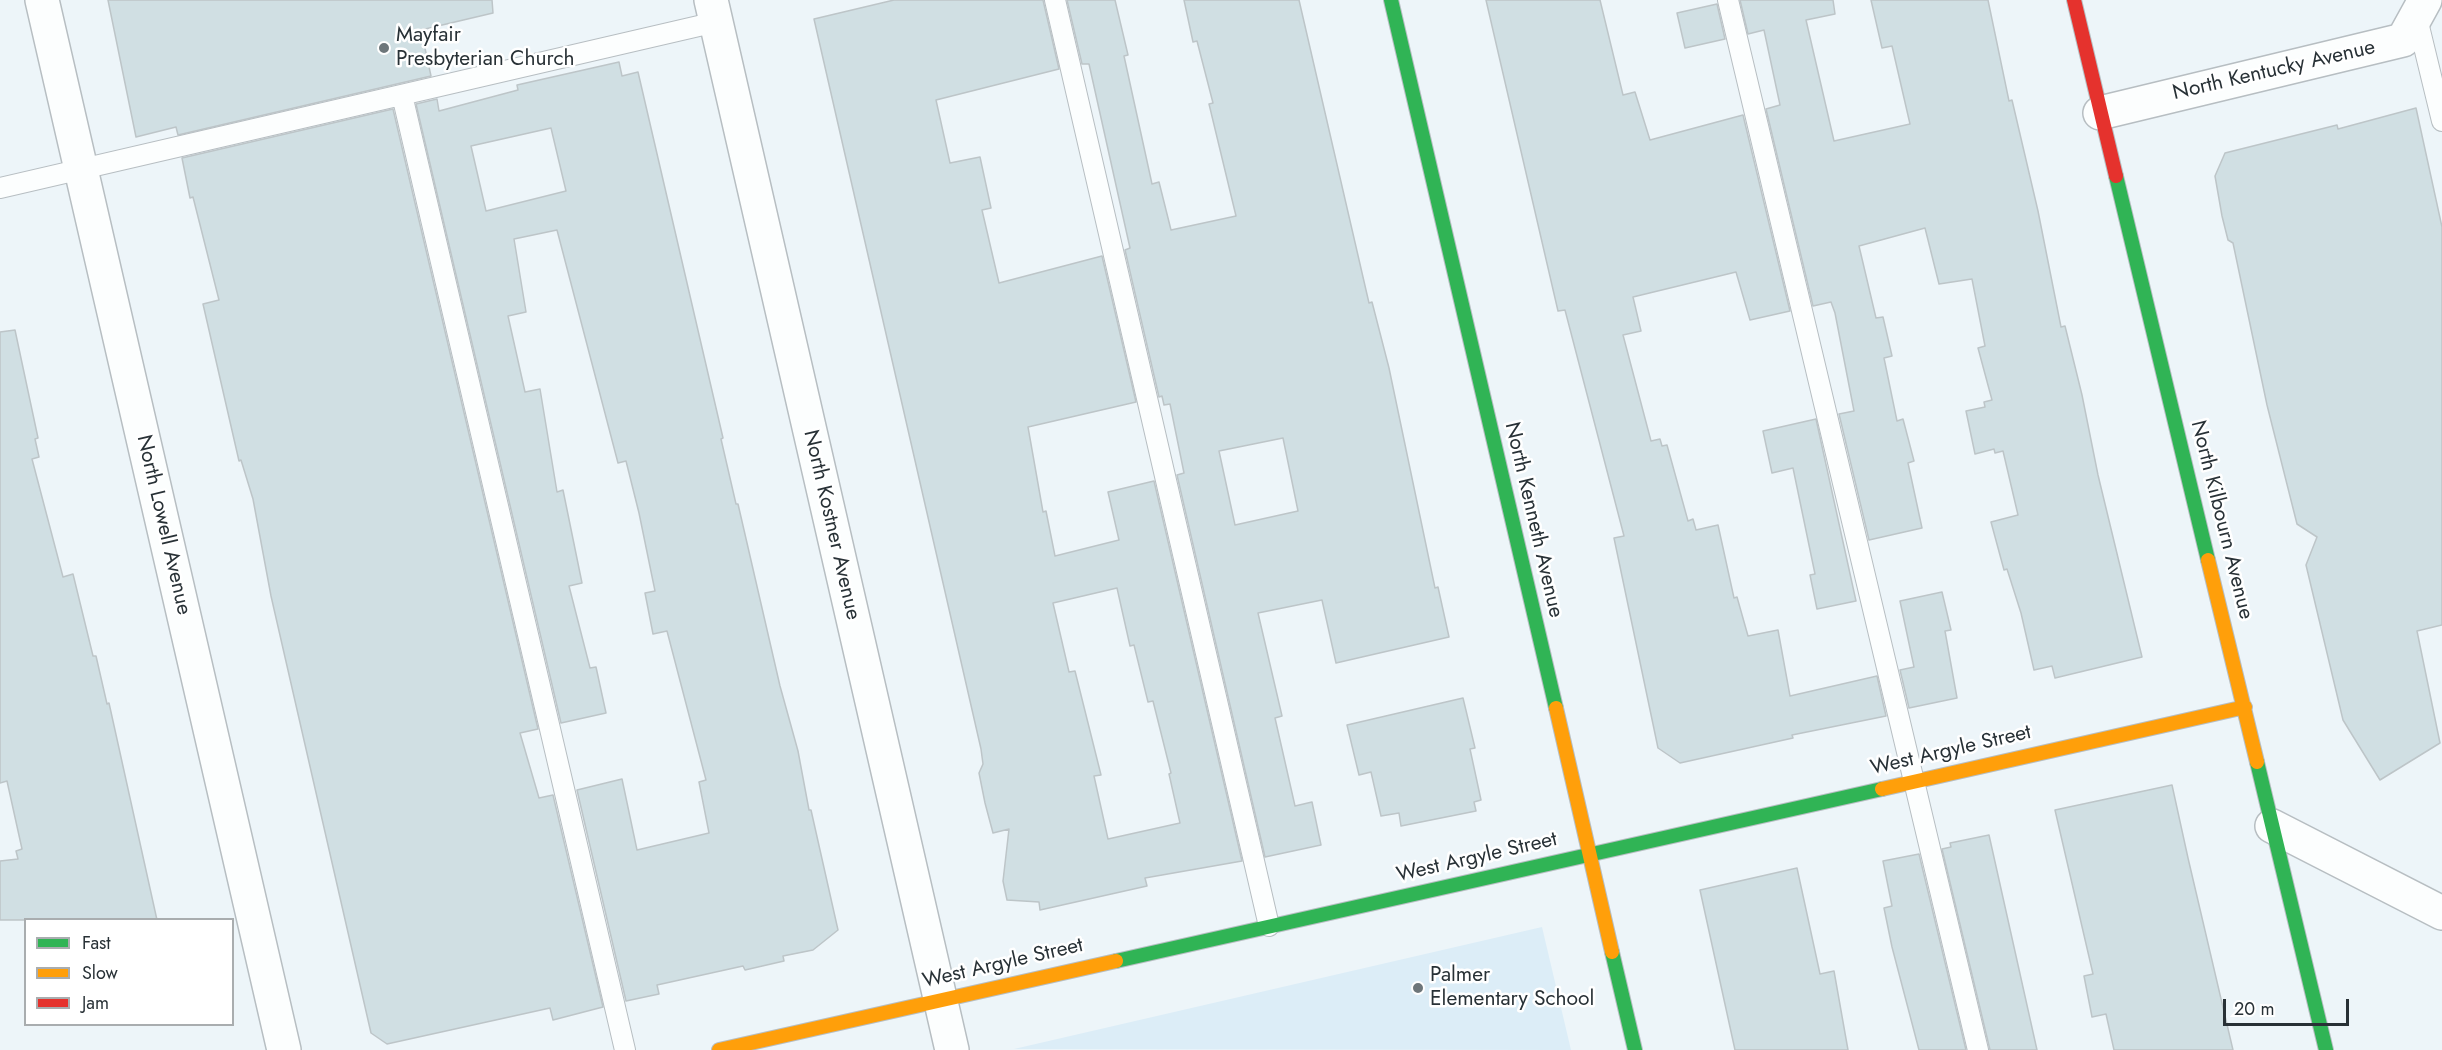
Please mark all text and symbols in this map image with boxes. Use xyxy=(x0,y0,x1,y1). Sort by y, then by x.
place label: Mayfair Presbyterian Church xyxy=(396,23,574,73)
street label: North Kentucky Avenue xyxy=(2170,35,2378,107)
marker: Mayfair Presbyterian Church xyxy=(377,41,391,55)
street label: North Kilbourn Avenue xyxy=(2184,418,2258,622)
street label: North Kenneth Avenue xyxy=(1498,420,1568,620)
street label: North Kostner Avenue xyxy=(797,428,865,622)
street label: North Lowell Avenue xyxy=(130,432,196,618)
street label: West Argyle Street xyxy=(1868,720,2034,782)
street label: West Argyle Street xyxy=(1394,827,1560,889)
legend xyxy=(24,918,234,1026)
text: Fast xyxy=(82,930,111,956)
street label: West Argyle Street xyxy=(920,933,1086,995)
text: Slow xyxy=(82,960,118,986)
place label: Palmer Elementary School xyxy=(1430,963,1594,1013)
marker: Palmer Elementary School xyxy=(1411,981,1425,995)
scale bar xyxy=(2226,987,2352,1025)
text: Jam xyxy=(82,990,109,1016)
text: 20 m xyxy=(2234,996,2274,1022)

